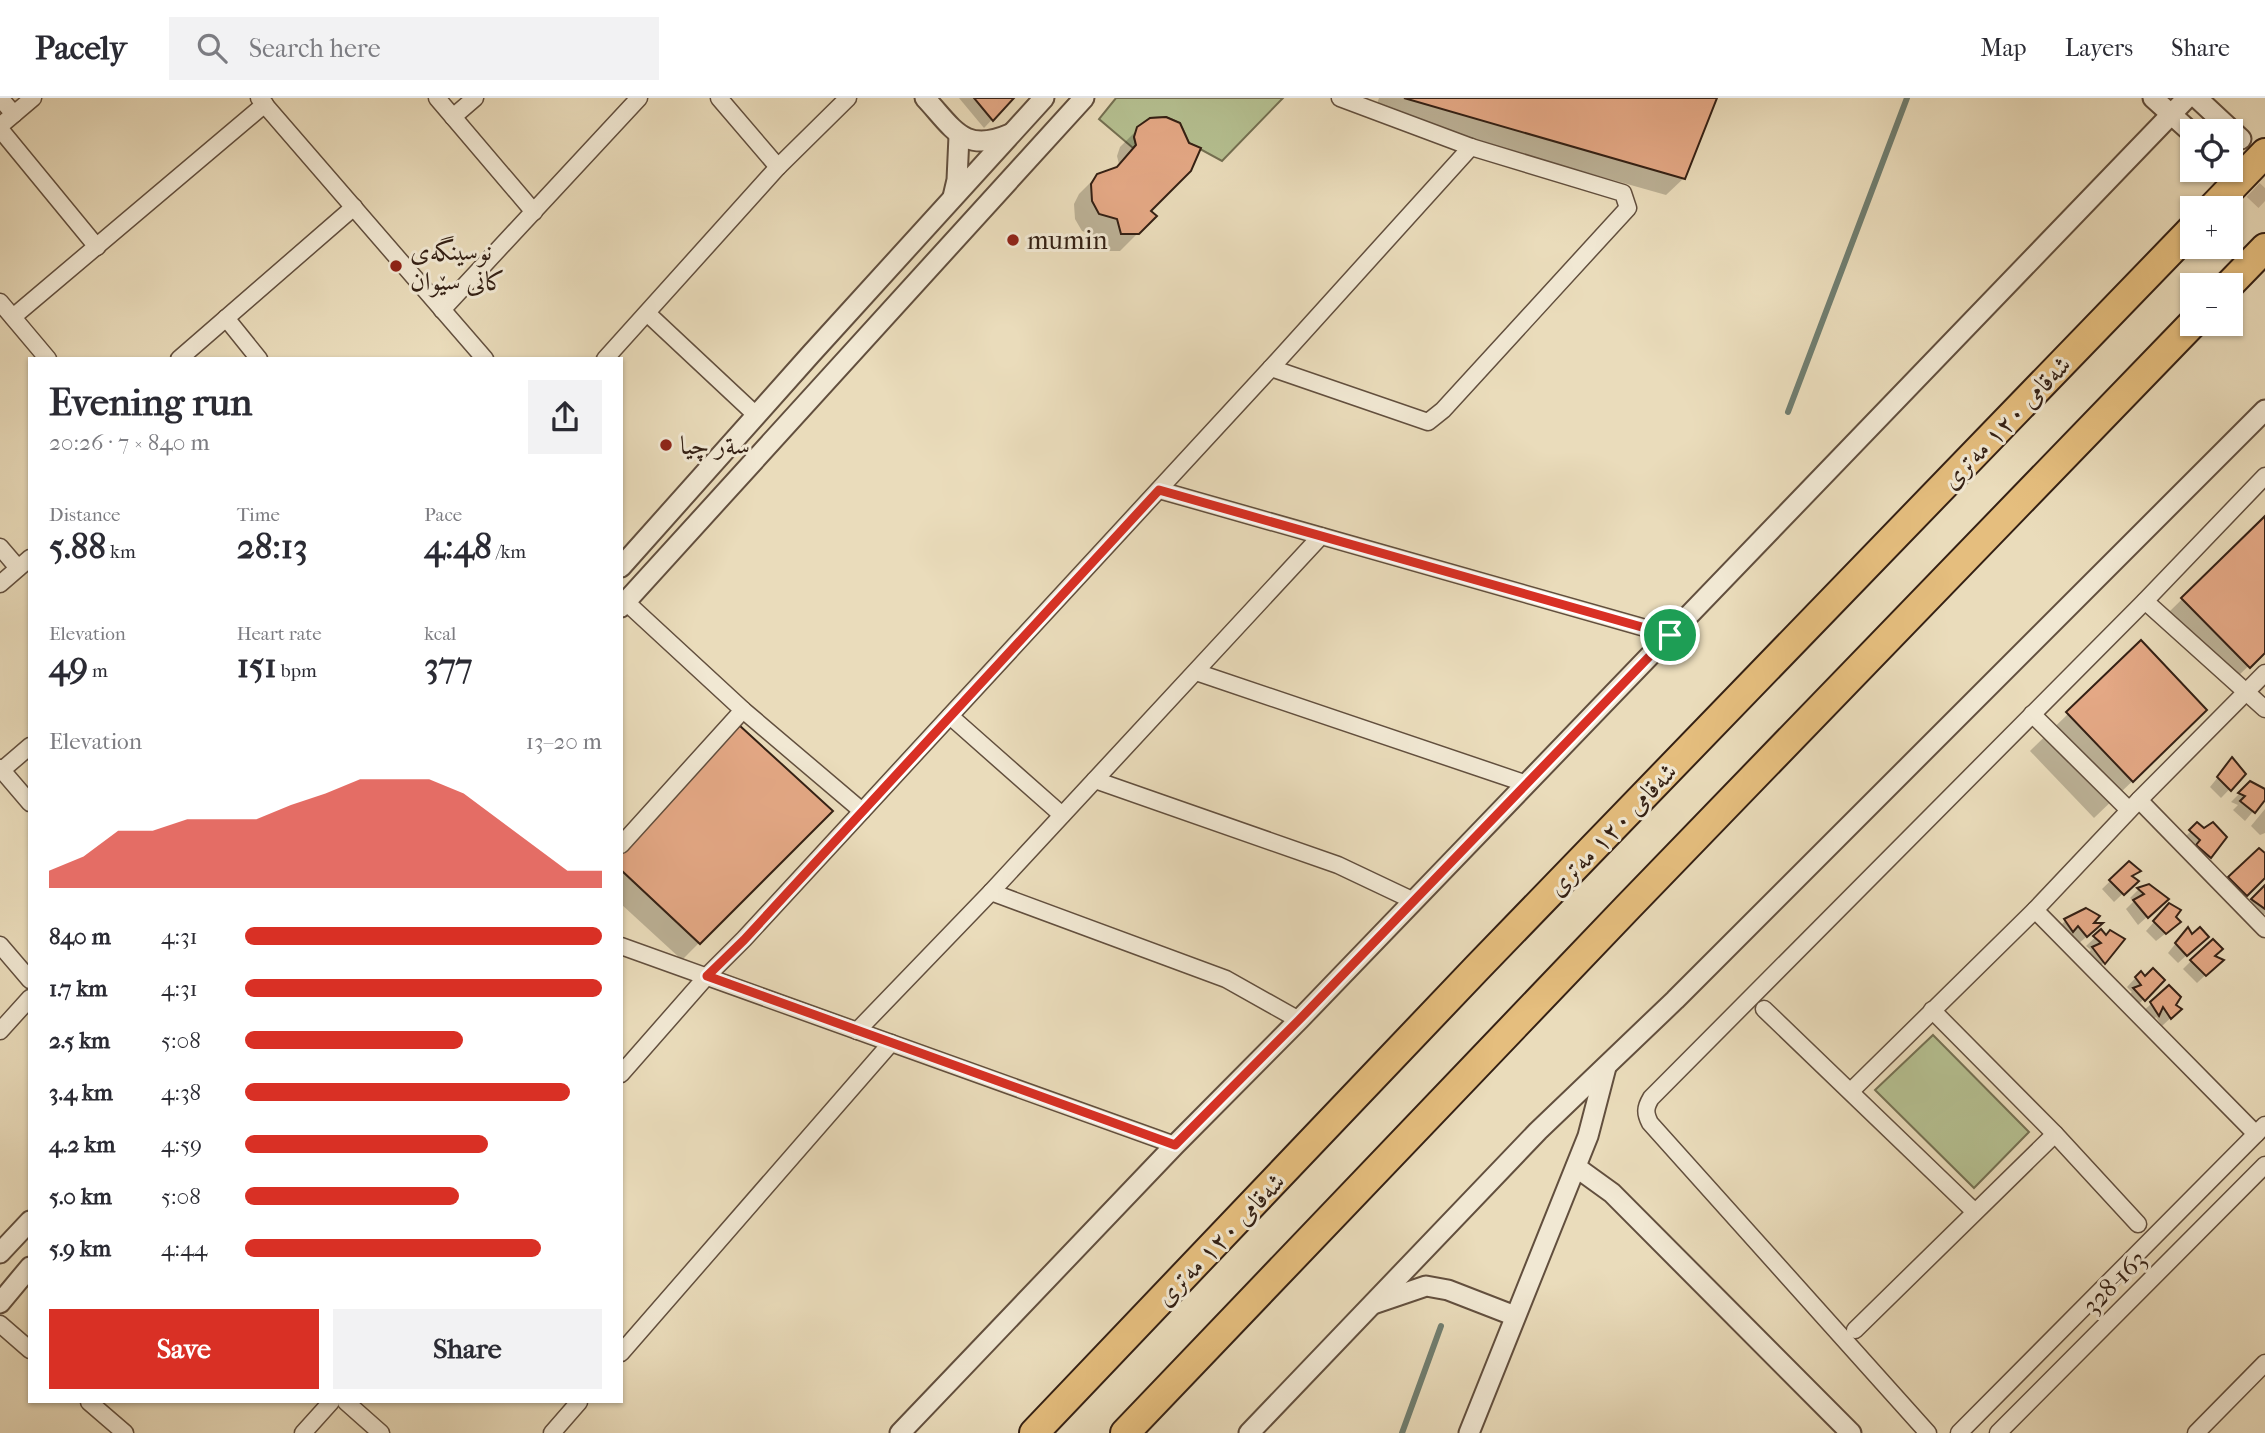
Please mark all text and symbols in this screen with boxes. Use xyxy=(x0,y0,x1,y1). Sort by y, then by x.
search box xyxy=(169,17,659,80)
text: Pacely xyxy=(35,29,127,68)
icon: search xyxy=(193,29,231,67)
text: Search here xyxy=(249,33,381,64)
text: Map xyxy=(1981,34,2027,62)
text: Layers xyxy=(2065,34,2133,62)
text: Share xyxy=(2171,34,2230,62)
map controls xyxy=(2180,119,2243,336)
button: locate xyxy=(2180,119,2243,182)
button: + xyxy=(2180,196,2243,259)
place label: mumin xyxy=(1027,225,1107,256)
marker: mumin xyxy=(1005,232,1021,248)
place label: نوسینگەی کانی سێوان xyxy=(410,235,505,298)
marker: نوسینگەی کانی سێوان xyxy=(388,258,404,274)
button: − xyxy=(2180,273,2243,336)
street label: شەقامی ١٢٠ مەتری xyxy=(1935,349,2078,495)
text: Evening run xyxy=(49,380,252,425)
button: share xyxy=(528,380,602,454)
text: 20:26 · 7 × 840 m xyxy=(49,429,210,456)
place label: سةر چيا xyxy=(680,430,750,462)
marker: سةر چيا xyxy=(658,437,674,453)
text: Distance xyxy=(49,504,120,526)
text: Time xyxy=(237,504,280,526)
text: Pace xyxy=(424,504,462,526)
text: 5.88 xyxy=(49,526,106,567)
text: 28:13 xyxy=(237,526,308,567)
text: 4:48 xyxy=(424,526,492,567)
text: km xyxy=(106,541,136,563)
text: /km xyxy=(492,541,526,563)
pin xyxy=(1640,605,1700,665)
icon: arrive xyxy=(1651,616,1689,654)
text: Elevation xyxy=(49,623,126,645)
text: Heart rate xyxy=(237,623,322,645)
text: kcal xyxy=(424,623,456,645)
text: 49 xyxy=(49,645,88,686)
text: 151 xyxy=(237,645,277,686)
text: 377 xyxy=(424,645,472,686)
text: m xyxy=(88,660,108,682)
text: bpm xyxy=(277,660,317,682)
text: Elevation xyxy=(49,728,142,755)
text: 13–20 m xyxy=(526,728,602,755)
street label: شەقامی ١٢٠ مەتری xyxy=(1541,756,1684,902)
text: 840 m xyxy=(49,923,111,950)
text: 4:31 xyxy=(161,923,198,950)
text: 1.7 km xyxy=(49,975,107,1002)
text: 4:31 xyxy=(161,975,198,1002)
text: 2.5 km xyxy=(49,1027,110,1054)
text: 5:08 xyxy=(161,1027,201,1054)
text: 3.4 km xyxy=(49,1079,113,1106)
text: 4:38 xyxy=(161,1079,201,1106)
text: 4.2 km xyxy=(49,1131,115,1158)
text: 4:59 xyxy=(161,1131,202,1158)
street label: شەقامی ١٢٠ مەتری xyxy=(1149,1166,1292,1312)
text: 5.0 km xyxy=(49,1183,112,1210)
text: 5:08 xyxy=(161,1183,201,1210)
text: 5.9 km xyxy=(49,1235,111,1262)
text: 4:44 xyxy=(161,1235,207,1262)
street label: 328-163 xyxy=(2076,1244,2153,1321)
button: Save xyxy=(49,1309,319,1389)
button: Share xyxy=(333,1309,602,1389)

